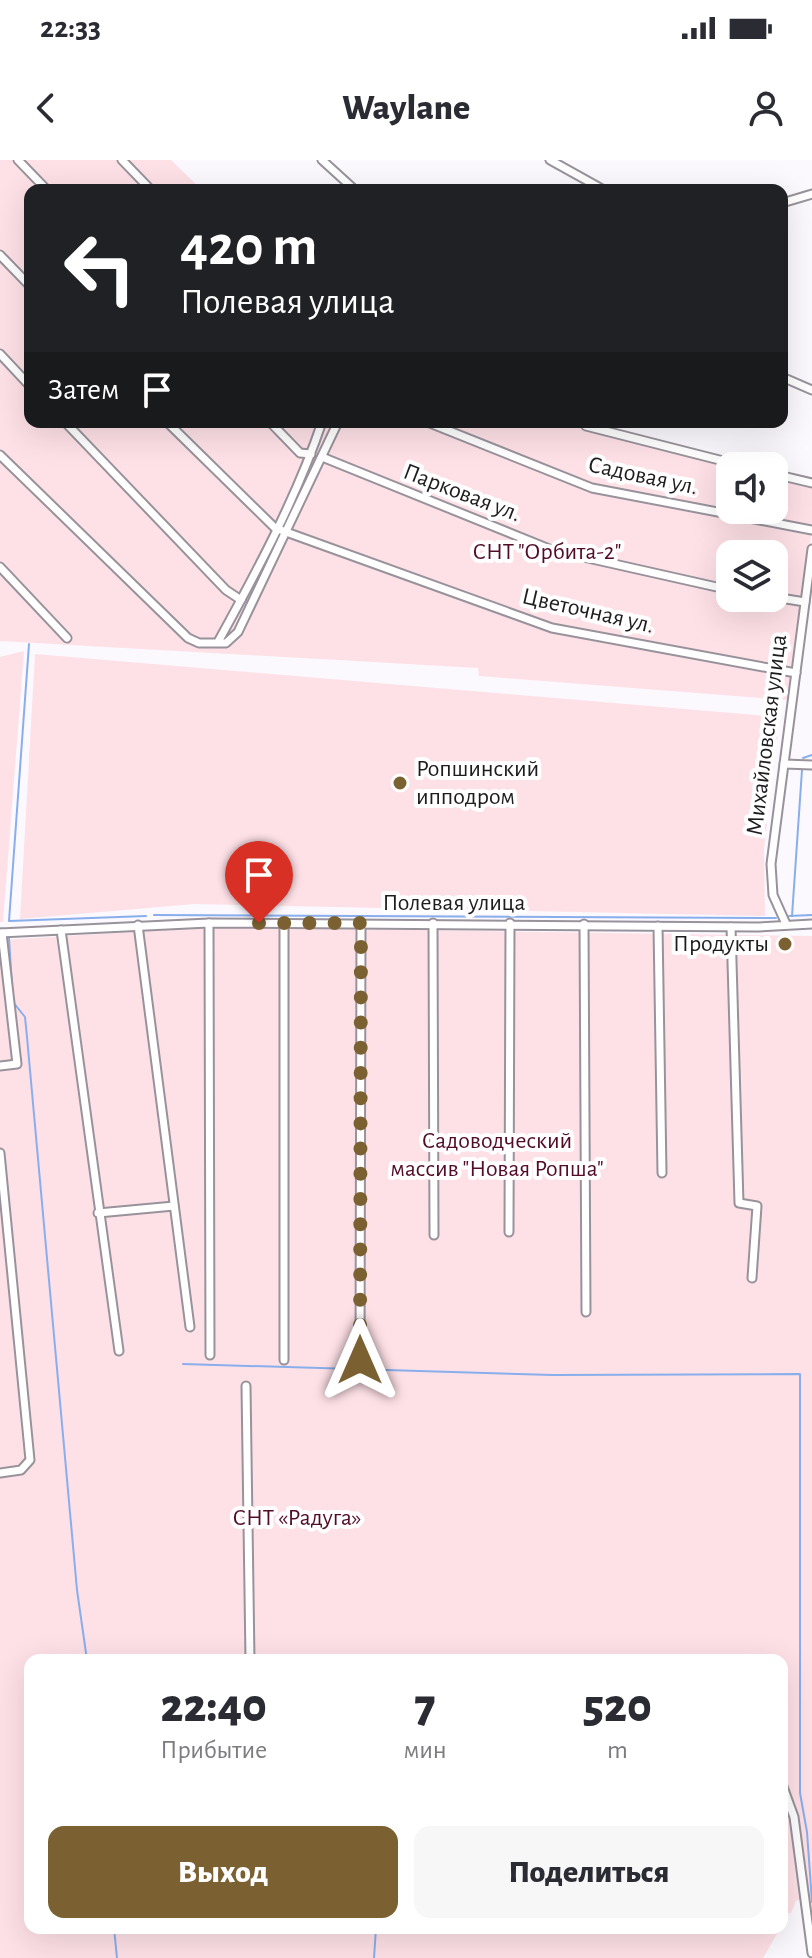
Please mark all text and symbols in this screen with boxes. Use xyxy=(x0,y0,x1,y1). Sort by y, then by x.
text: 22:33 xyxy=(40,13,101,43)
icon: back xyxy=(24,86,68,130)
icon: person xyxy=(744,86,788,130)
text: Waylane xyxy=(342,90,470,126)
icon: left xyxy=(48,216,152,320)
text: 420 m xyxy=(180,219,317,275)
text: Полевая улица xyxy=(180,284,395,320)
icon: arrive xyxy=(135,368,179,412)
text: Затем xyxy=(48,375,119,405)
map controls xyxy=(716,452,788,612)
button: sound xyxy=(716,452,788,524)
street label: Садовая ул. xyxy=(586,453,700,499)
street label: Парковая ул. xyxy=(400,460,524,526)
park label: СНТ "Орбита-2" xyxy=(473,540,621,564)
button: layers xyxy=(716,540,788,612)
street label: Цветочная ул. xyxy=(520,584,656,638)
street label: Михайловская улица xyxy=(743,633,791,837)
place label: Ропшинский ипподром xyxy=(416,757,539,809)
marker: Ропшинский ипподром xyxy=(391,774,409,792)
pin xyxy=(225,841,293,923)
icon: arrive xyxy=(237,853,281,897)
street label: Полевая улица xyxy=(382,891,526,915)
place label: Продукты xyxy=(673,932,769,956)
marker: Продукты xyxy=(776,935,794,953)
park label: Садоводческий массив "Новая Ропша" xyxy=(390,1129,604,1181)
position arrow xyxy=(318,1318,402,1402)
park label: СНТ «Радуга» xyxy=(233,1506,361,1530)
text: 22:40 xyxy=(161,1683,267,1731)
text: 7 xyxy=(415,1683,436,1731)
text: 520 xyxy=(583,1683,652,1731)
text: Прибытие xyxy=(160,1737,267,1763)
text: мин xyxy=(404,1737,447,1763)
text: m xyxy=(607,1737,628,1763)
button: Выход xyxy=(48,1826,398,1918)
button: Поделиться xyxy=(414,1826,764,1918)

